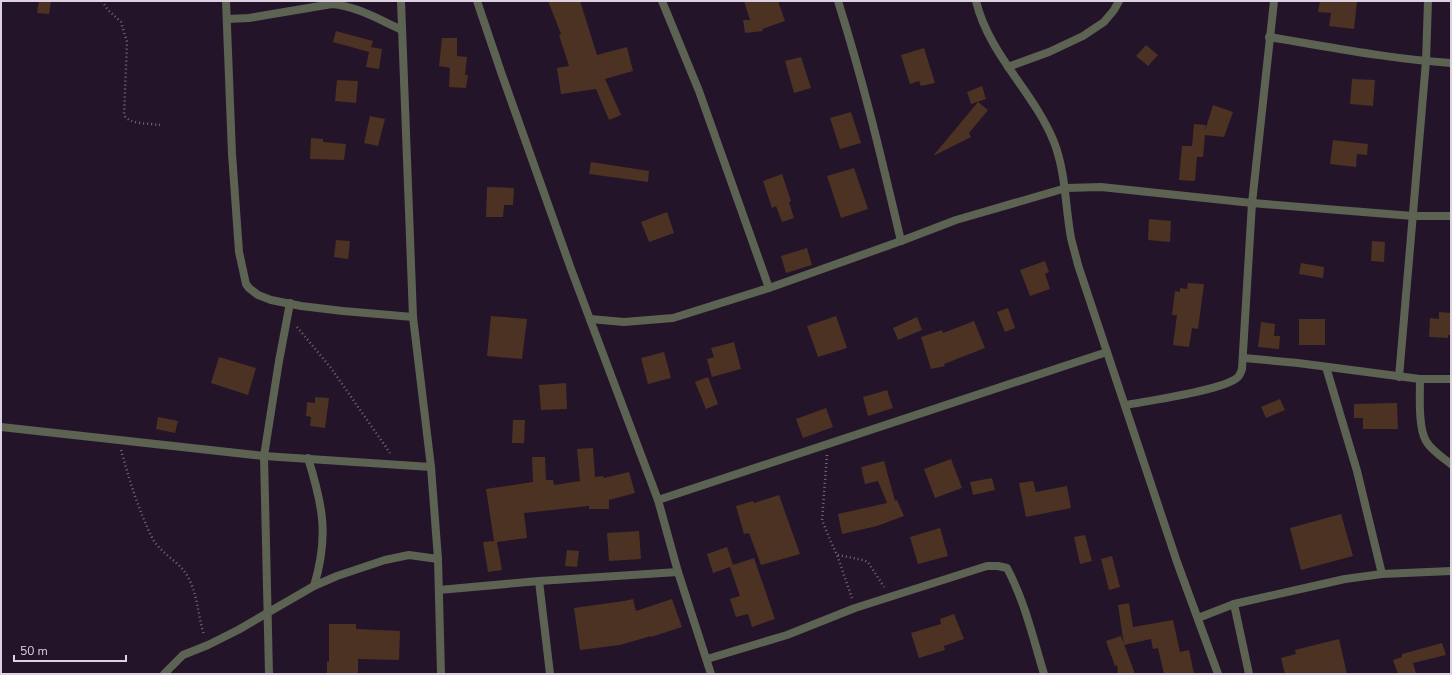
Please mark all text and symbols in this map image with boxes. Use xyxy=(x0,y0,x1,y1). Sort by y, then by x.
scale bar xyxy=(14,637,126,663)
text: 50 m xyxy=(20,643,48,659)

